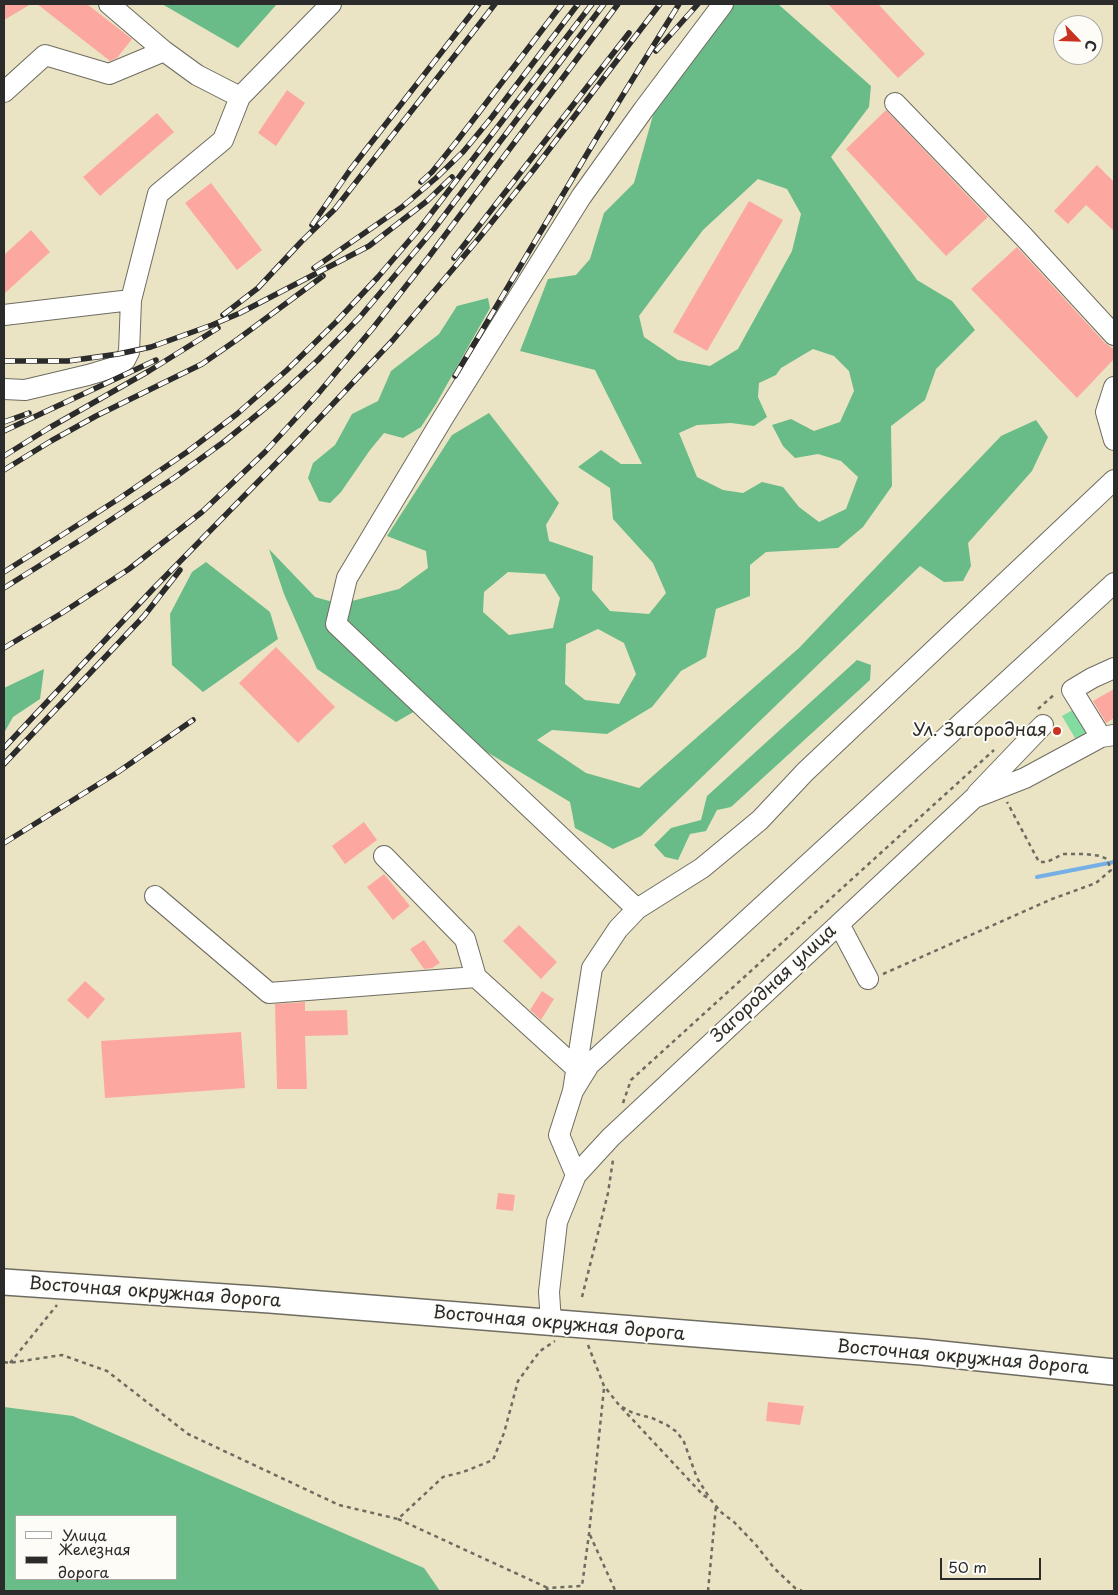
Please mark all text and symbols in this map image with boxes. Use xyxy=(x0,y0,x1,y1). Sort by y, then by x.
north arrow xyxy=(1053,15,1103,65)
text: С xyxy=(1080,37,1103,55)
place label: Ул. Загородная xyxy=(912,720,1047,742)
marker: Ул. Загородная xyxy=(1051,725,1063,737)
street label: Загородная улица xyxy=(707,920,841,1048)
street label: Восточная окружная дорога xyxy=(28,1273,282,1313)
street label: Восточная окружная дорога xyxy=(432,1302,686,1346)
street label: Восточная окружная дорога xyxy=(836,1336,1090,1380)
legend xyxy=(15,1515,178,1580)
text: Улица xyxy=(62,1523,107,1546)
text: Железная дорога xyxy=(58,1537,131,1583)
scale bar xyxy=(943,1548,1044,1580)
text: 50 m xyxy=(948,1555,987,1578)

